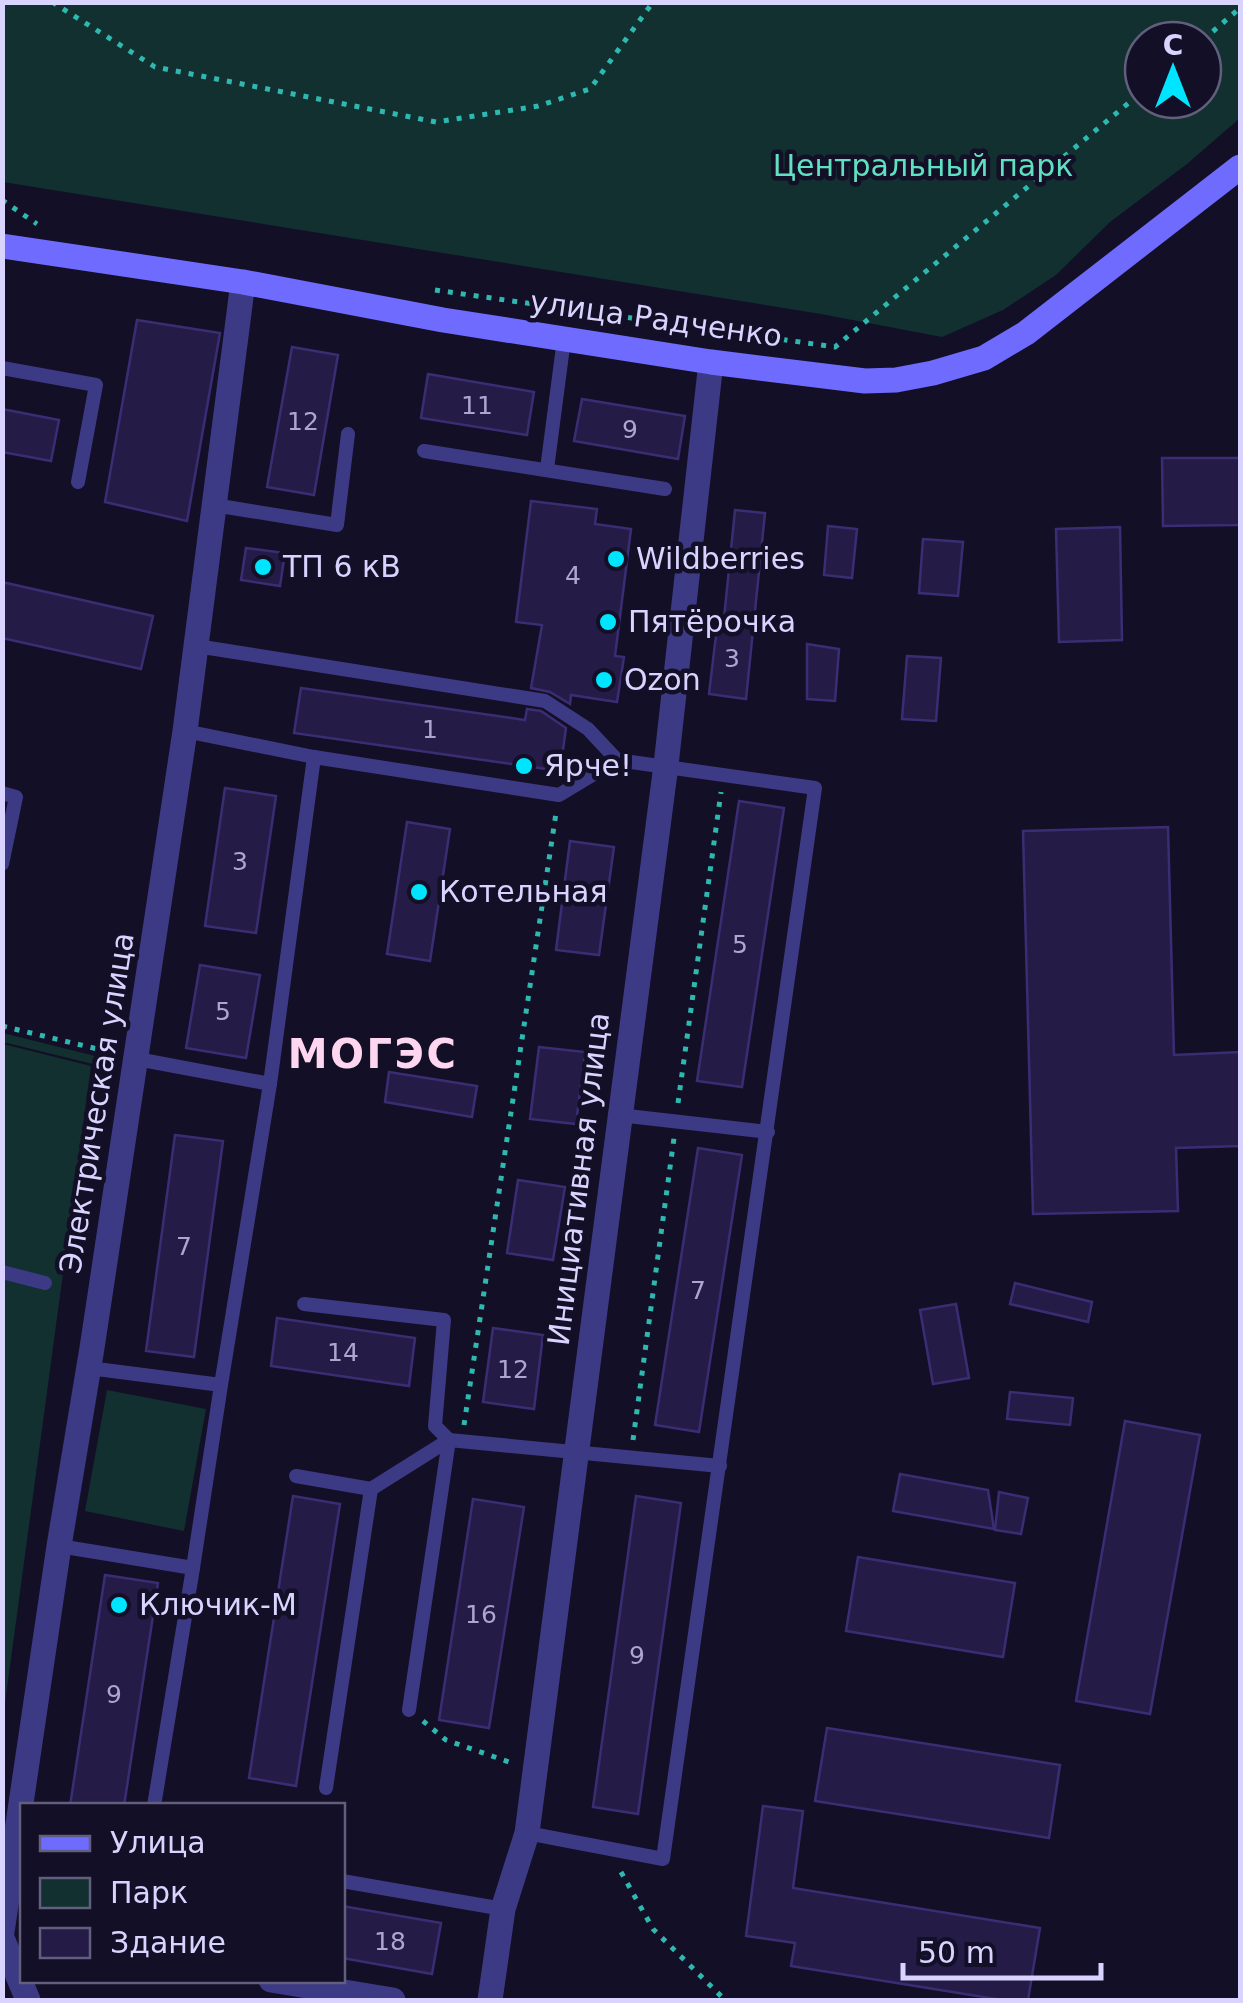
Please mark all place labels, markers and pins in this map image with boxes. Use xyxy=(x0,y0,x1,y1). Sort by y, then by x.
place label: Wildberries xyxy=(636,541,805,576)
marker: Wildberries xyxy=(605,548,627,570)
place label: ТП 6 кВ xyxy=(282,549,401,584)
marker: ТП 6 кВ xyxy=(252,556,274,578)
place label: Пятёрочка xyxy=(628,604,796,639)
marker: Пятёрочка xyxy=(597,611,619,633)
place label: Ozon xyxy=(624,662,701,697)
marker: Ozon xyxy=(593,669,615,691)
place label: Ярче! xyxy=(544,748,632,783)
marker: Ярче! xyxy=(513,755,535,777)
place label: Котельная xyxy=(439,874,608,909)
marker: Котельная xyxy=(408,881,430,903)
place label: Ключик-М xyxy=(139,1587,297,1622)
marker: Ключик-М xyxy=(108,1594,130,1616)

